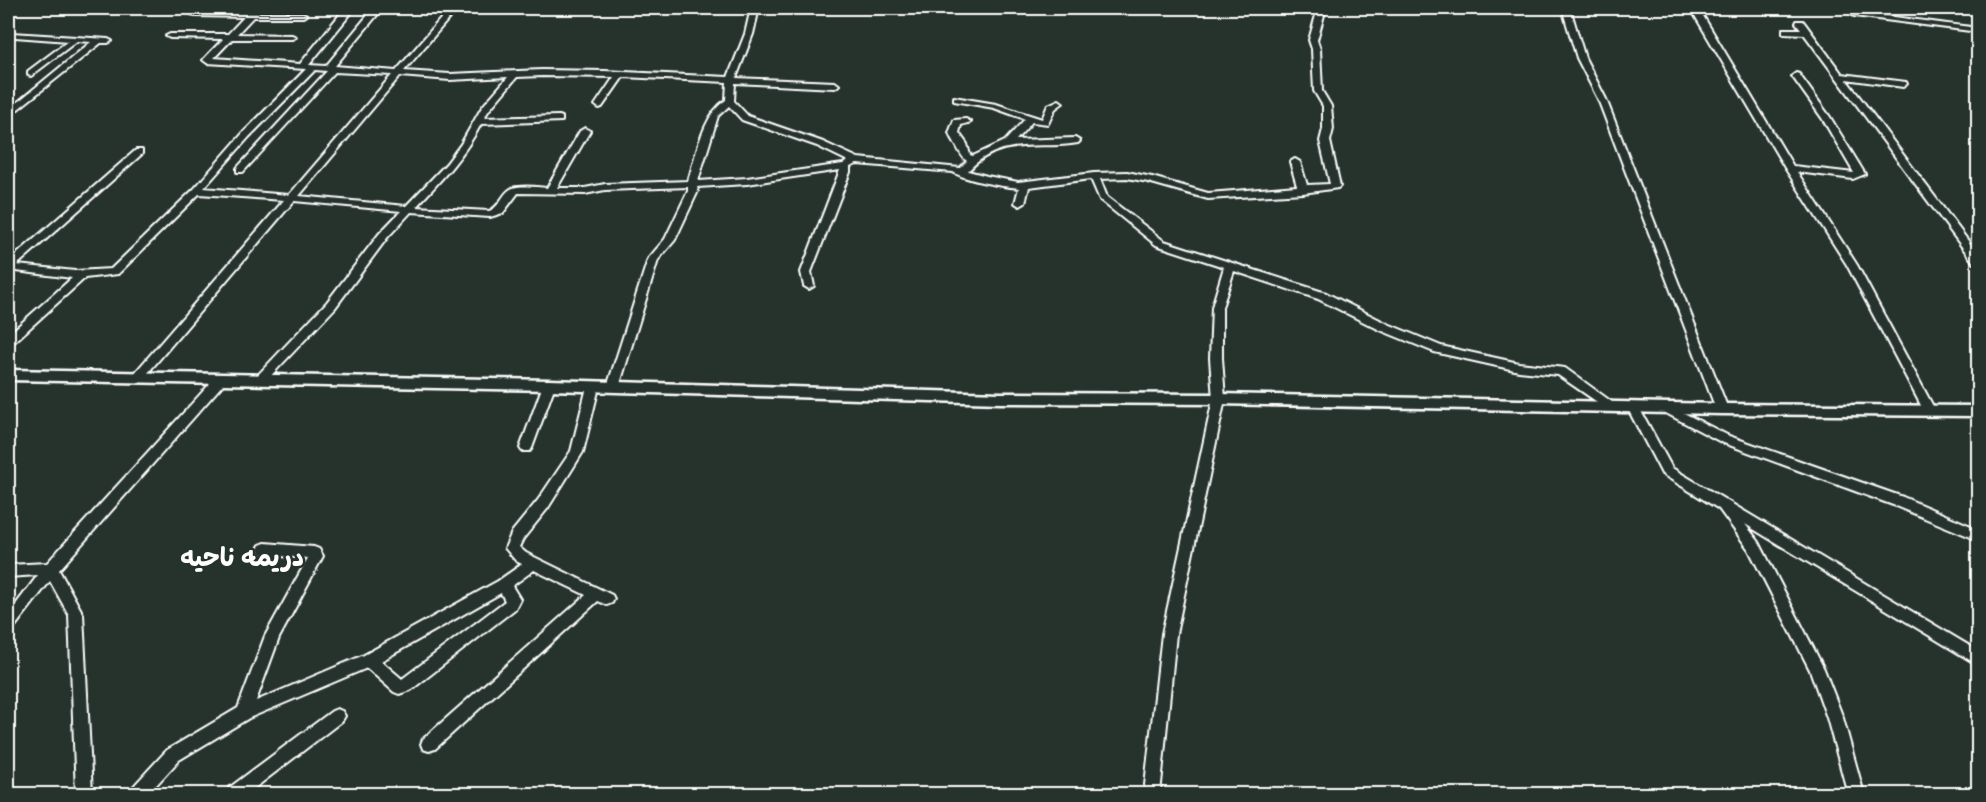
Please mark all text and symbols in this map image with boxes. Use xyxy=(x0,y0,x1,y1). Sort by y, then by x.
district label: دریمه ناحیه xyxy=(180,534,304,580)

